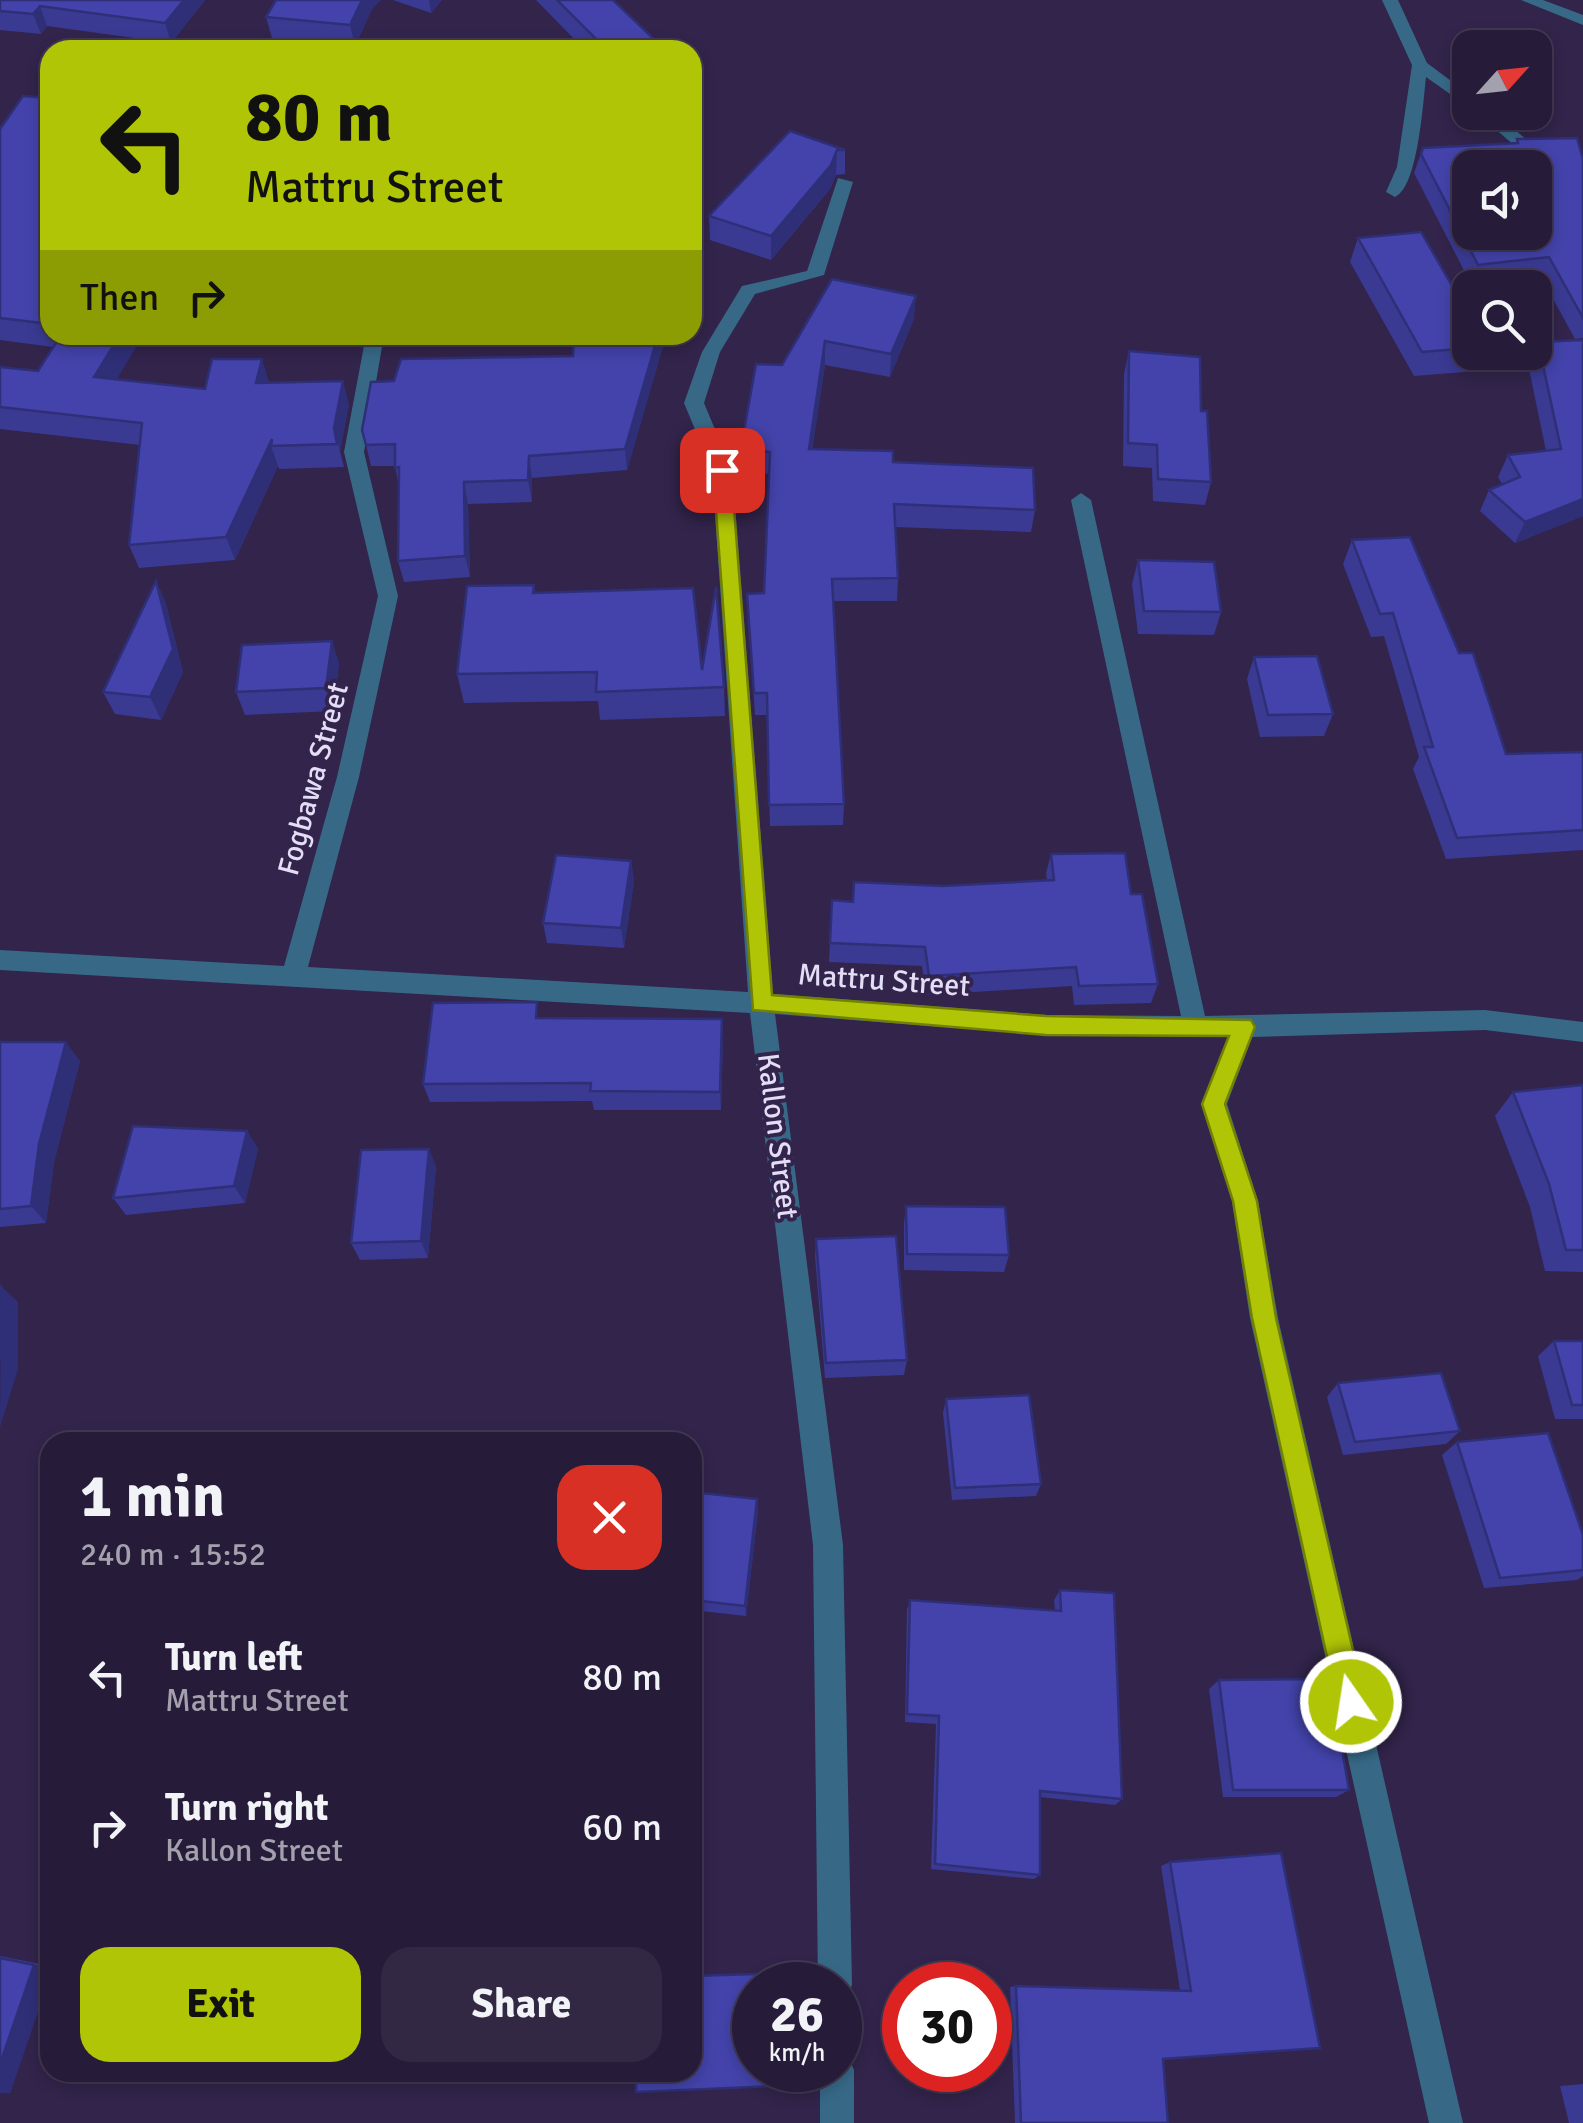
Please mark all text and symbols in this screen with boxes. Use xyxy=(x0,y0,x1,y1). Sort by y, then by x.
north arrow xyxy=(1452,30,1552,130)
map controls xyxy=(1452,30,1552,370)
text: 80 m xyxy=(245,74,393,160)
icon: left xyxy=(80,80,210,210)
button: sound xyxy=(1452,150,1552,250)
text: Mattru Street xyxy=(245,160,504,215)
icon: right xyxy=(179,270,234,325)
button: search xyxy=(1452,270,1552,370)
text: Then xyxy=(80,274,159,321)
pin xyxy=(680,428,765,513)
icon: arrive xyxy=(695,443,750,498)
street label: Fogbawa Street xyxy=(270,679,357,880)
street label: Mattru Street xyxy=(797,956,971,1005)
street label: Kallon Street xyxy=(749,1051,806,1221)
text: 1 min xyxy=(80,1460,225,1534)
button: close xyxy=(557,1465,662,1570)
text: 240 m · 15:52 xyxy=(80,1535,266,1574)
text: Turn left xyxy=(165,1634,303,1681)
icon: left xyxy=(80,1650,135,1705)
position arrow xyxy=(1299,1650,1403,1754)
text: 80 m xyxy=(582,1654,662,1701)
text: Mattru Street xyxy=(165,1681,349,1720)
text: Turn right xyxy=(165,1784,329,1831)
icon: right xyxy=(80,1800,135,1855)
text: 60 m xyxy=(582,1804,662,1851)
text: Kallon Street xyxy=(165,1831,343,1870)
button: Exit xyxy=(80,1947,361,2062)
button: Share xyxy=(381,1947,662,2062)
speed limit sign: 30 xyxy=(882,1962,1012,2092)
text: 26 xyxy=(770,1984,824,2046)
text: km/h xyxy=(769,2037,825,2068)

